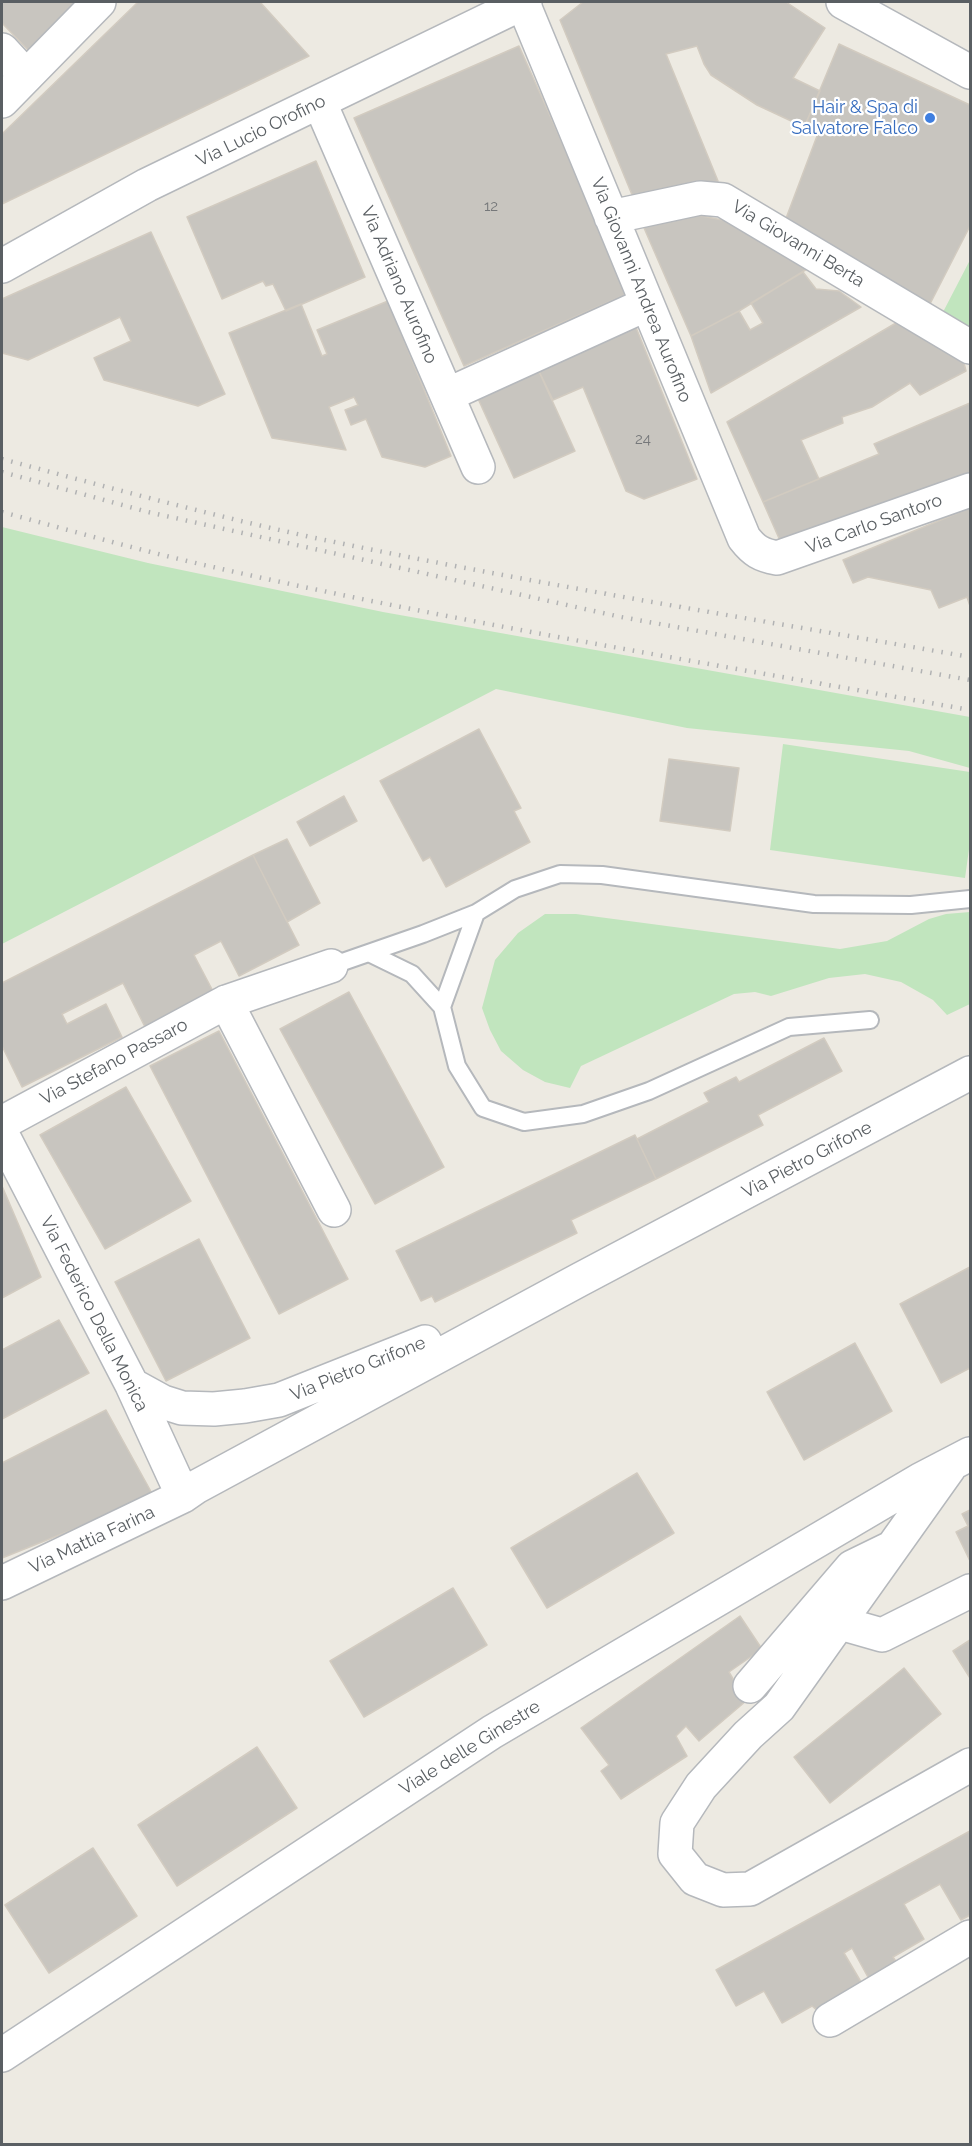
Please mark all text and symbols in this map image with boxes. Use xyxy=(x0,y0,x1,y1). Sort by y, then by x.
street label: Via Lucio Orofino xyxy=(193,90,329,172)
place label: Hair & Spa di Salvatore Falco xyxy=(791,97,918,140)
marker: Hair & Spa di Salvatore Falco xyxy=(923,111,937,125)
street label: Via Giovanni Andrea Aurofino xyxy=(586,174,696,406)
street label: Via Giovanni Berta xyxy=(728,196,868,292)
house number: 12 xyxy=(484,197,498,215)
street label: Via Adriano Aurofino xyxy=(356,203,442,367)
house number: 24 xyxy=(635,430,651,448)
street label: Via Carlo Santoro xyxy=(803,489,945,559)
street label: Via Stefano Passaro xyxy=(37,1014,191,1110)
street label: Via Pietro Grifone xyxy=(738,1117,876,1203)
street label: Via Federico Della Monica xyxy=(35,1213,153,1415)
street label: Via Pietro Grifone xyxy=(287,1332,429,1406)
street label: Via Mattia Farina xyxy=(26,1501,158,1579)
street label: Viale delle Ginestre xyxy=(396,1696,544,1800)

